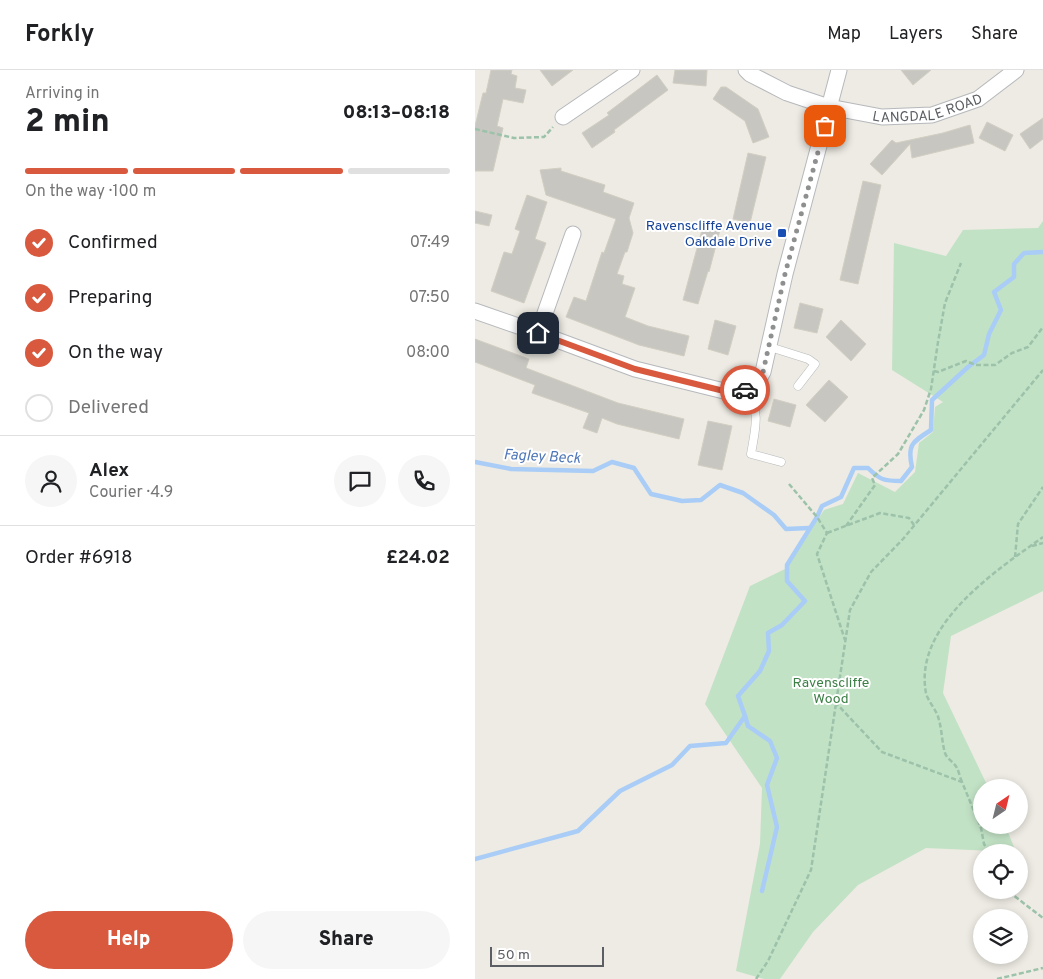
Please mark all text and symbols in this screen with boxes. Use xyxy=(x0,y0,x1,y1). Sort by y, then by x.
text: Forkly xyxy=(25,20,94,50)
text: Map xyxy=(827,23,861,46)
text: Layers xyxy=(889,23,943,46)
text: Share xyxy=(971,23,1018,46)
text: Arriving in xyxy=(25,84,100,104)
street label: LANGDALE ROAD xyxy=(871,91,985,127)
text: 08:13–08:18 xyxy=(343,101,450,125)
text: 2 min xyxy=(25,103,110,143)
pin xyxy=(804,105,846,147)
icon: bag xyxy=(811,112,839,140)
text: On the way · 100 m xyxy=(25,182,156,202)
place label: Ravenscliffe Avenue Oakdale Drive xyxy=(646,218,772,251)
marker: Ravenscliffe Avenue Oakdale Drive xyxy=(776,227,788,239)
icon: check xyxy=(25,229,53,257)
text: Confirmed xyxy=(68,231,158,255)
text: 07:49 xyxy=(410,233,450,253)
icon: check xyxy=(25,284,53,312)
text: Preparing xyxy=(68,286,152,310)
text: 07:50 xyxy=(409,288,450,308)
pin xyxy=(517,312,559,354)
icon: home xyxy=(524,319,552,347)
icon: check xyxy=(25,339,53,367)
text: On the way xyxy=(68,341,163,365)
text: 08:00 xyxy=(406,343,450,363)
courier xyxy=(720,365,770,415)
icon: car xyxy=(731,376,759,404)
text: Delivered xyxy=(68,396,149,420)
water label: Fagley Beck xyxy=(503,446,581,469)
button: person xyxy=(25,455,77,507)
button: chat xyxy=(334,455,386,507)
button: phone xyxy=(398,455,450,507)
text: Alex xyxy=(89,459,129,483)
text: Courier · 4.9 xyxy=(89,483,173,503)
text: Order #6918 xyxy=(25,546,133,570)
text: £24.02 xyxy=(386,546,450,570)
park label: Ravenscliffe Wood xyxy=(793,675,869,708)
north arrow xyxy=(973,779,1027,834)
map controls xyxy=(973,779,1028,964)
button: locate xyxy=(973,844,1028,899)
button: layers xyxy=(973,909,1028,964)
button: Help xyxy=(25,911,233,969)
button: Share xyxy=(243,911,450,969)
scale bar xyxy=(490,944,604,967)
text: 50 m xyxy=(497,947,530,964)

